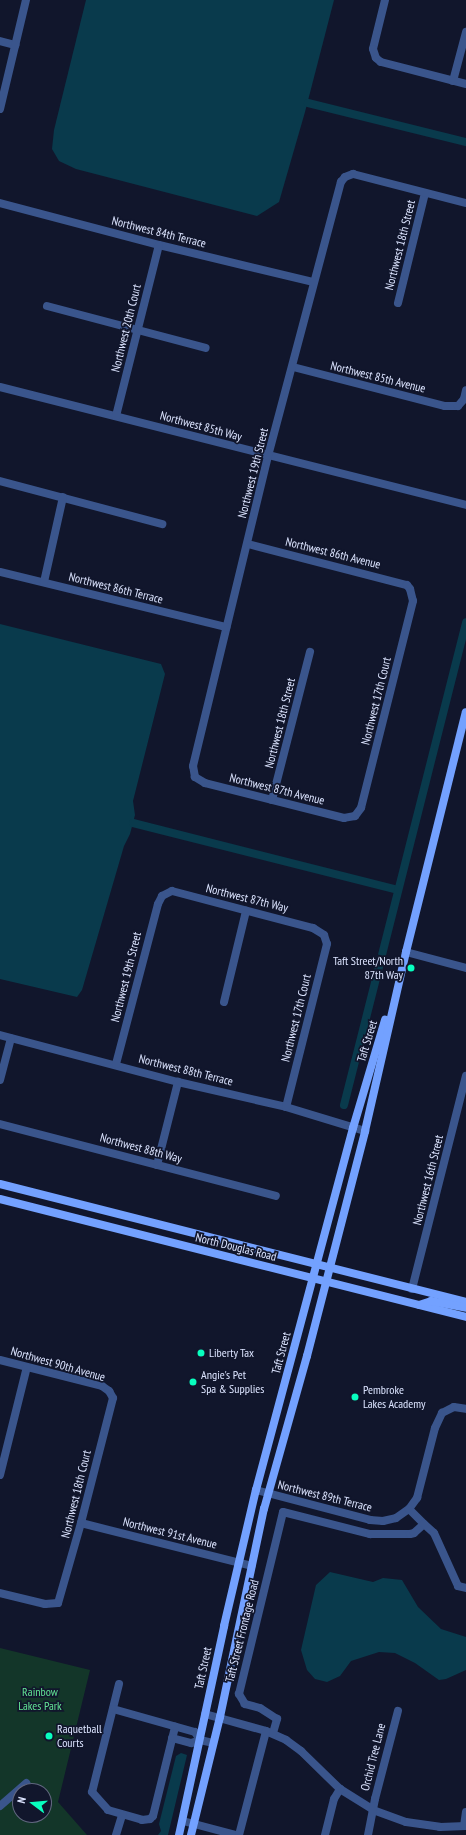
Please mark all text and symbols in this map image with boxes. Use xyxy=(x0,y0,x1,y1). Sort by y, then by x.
street label: Northwest 18th Street xyxy=(382,198,418,292)
street label: Northwest 84th Terrace xyxy=(110,213,208,251)
street label: Northwest 20th Court xyxy=(108,283,144,373)
street label: Northwest 85th Avenue xyxy=(329,358,427,396)
street label: Northwest 85th Way xyxy=(158,408,244,444)
street label: Northwest 19th Street xyxy=(235,426,271,520)
street label: Northwest 86th Avenue xyxy=(284,534,382,572)
street label: Northwest 86th Terrace xyxy=(67,569,165,607)
street label: Northwest 17th Court xyxy=(358,656,394,746)
street label: Northwest 18th Street xyxy=(262,676,298,770)
street label: Northwest 87th Avenue xyxy=(228,770,326,808)
street label: Northwest 87th Way xyxy=(204,881,290,915)
street label: Northwest 19th Street xyxy=(108,930,144,1024)
place label: Taft Street/North 87th Way xyxy=(333,954,403,982)
marker: Taft Street/North 87th Way xyxy=(406,963,416,973)
street label: Northwest 17th Court xyxy=(278,973,314,1063)
street label: Taft Street xyxy=(354,1018,380,1064)
street label: Northwest 88th Terrace xyxy=(137,1051,235,1089)
street label: Northwest 88th Way xyxy=(98,1130,184,1166)
street label: Northwest 16th Street xyxy=(410,1133,446,1227)
street label: North Douglas Road xyxy=(194,1230,278,1264)
street label: Taft Street xyxy=(269,1330,293,1376)
street label: Northwest 90th Avenue xyxy=(9,1344,107,1384)
place label: Liberty Tax xyxy=(209,1346,255,1360)
marker: Liberty Tax xyxy=(196,1348,206,1358)
place label: Angie's Pet Spa & Supplies xyxy=(201,1368,264,1396)
marker: Angie's Pet Spa & Supplies xyxy=(188,1377,198,1387)
place label: Pembroke Lakes Academy xyxy=(363,1383,426,1411)
marker: Pembroke Lakes Academy xyxy=(350,1392,360,1402)
street label: Northwest 18th Court xyxy=(58,1449,94,1539)
street label: Northwest 89th Terrace xyxy=(276,1477,374,1515)
street label: Northwest 91st Avenue xyxy=(121,1514,219,1552)
street label: Taft Street Frontage Road xyxy=(222,1578,262,1684)
street label: Taft Street xyxy=(192,1646,214,1690)
park label: Rainbow Lakes Park xyxy=(18,1685,62,1713)
street label: Orchid Tree Lane xyxy=(358,1721,388,1793)
place label: Raquetball Courts xyxy=(57,1722,102,1750)
marker: Raquetball Courts xyxy=(44,1731,54,1741)
north arrow xyxy=(12,1783,52,1823)
text: N xyxy=(14,1795,29,1805)

